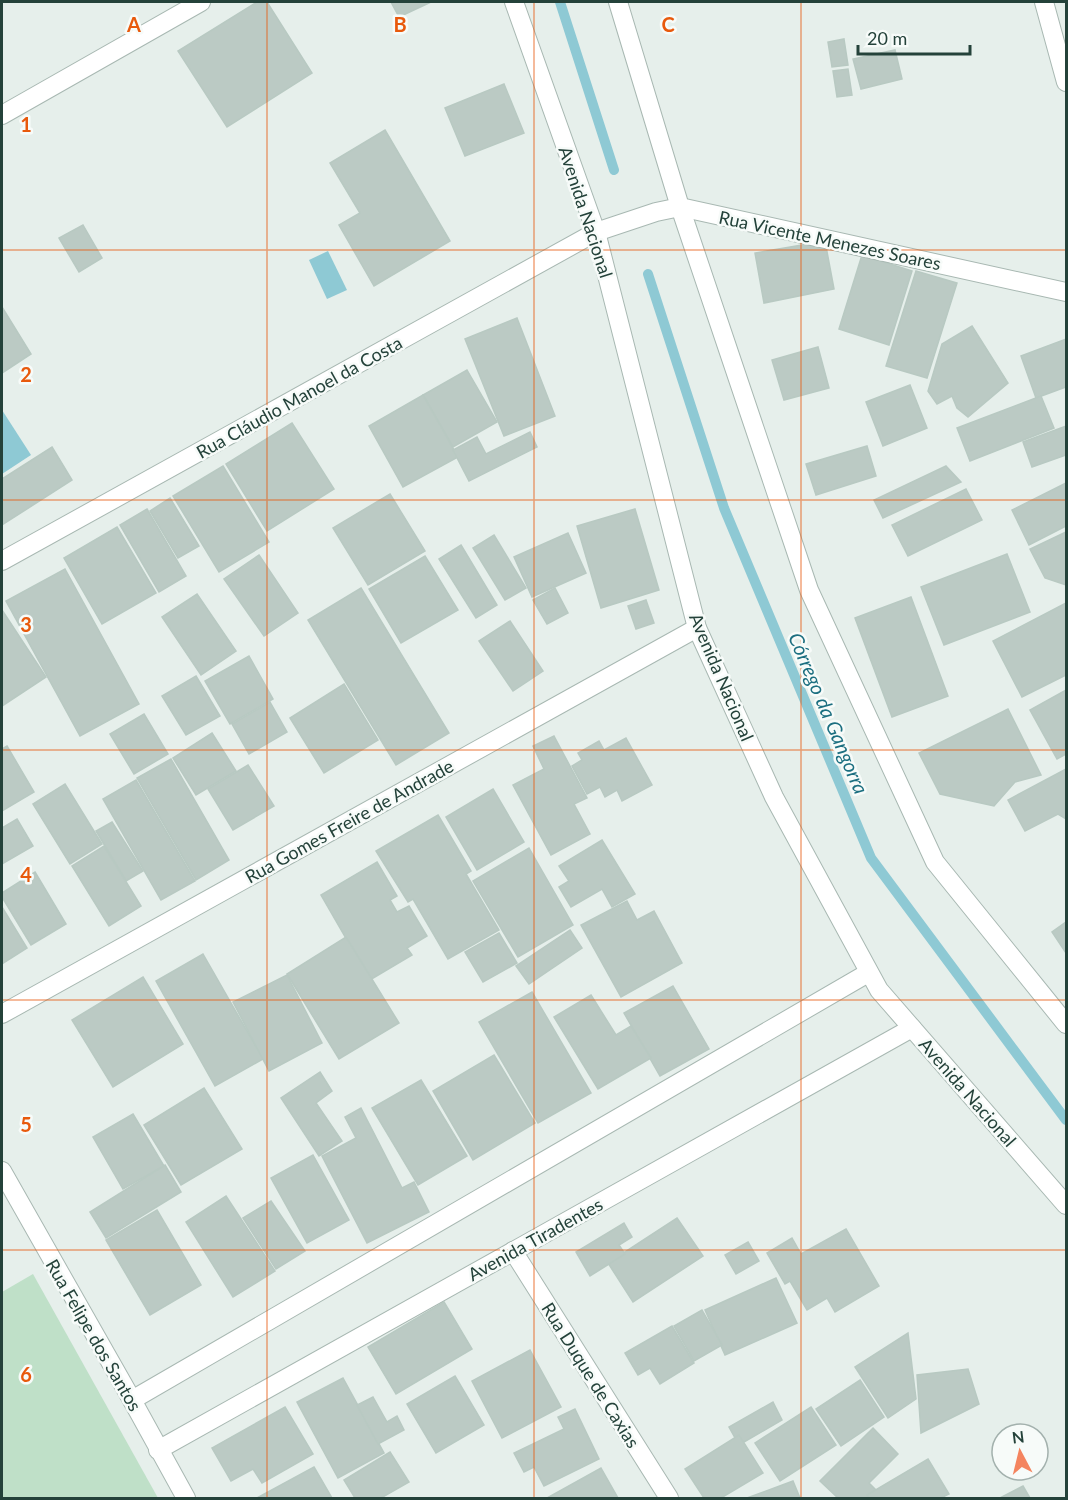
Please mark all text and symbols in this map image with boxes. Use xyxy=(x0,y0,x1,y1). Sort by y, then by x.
text: A xyxy=(126,12,141,36)
text: B xyxy=(393,12,407,36)
text: C xyxy=(661,12,675,36)
scale bar xyxy=(858,18,970,56)
text: 20 m xyxy=(867,27,907,49)
text: 1 xyxy=(20,112,32,136)
street label: Avenida Nacional xyxy=(554,144,618,280)
street label: Rua Vicente Menezes Soares xyxy=(717,206,943,274)
street label: Rua Cláudio Manoel da Costa xyxy=(192,331,406,463)
text: 2 xyxy=(20,362,32,386)
street label: Avenida Nacional xyxy=(685,610,759,744)
text: 3 xyxy=(20,612,32,636)
water label: Córrego da Gangorra xyxy=(784,629,874,797)
street label: Rua Gomes Freire de Andrade xyxy=(241,754,457,888)
text: 4 xyxy=(20,862,32,886)
street label: Avenida Nacional xyxy=(915,1033,1021,1151)
text: 5 xyxy=(20,1112,32,1136)
street label: Avenida Tiradentes xyxy=(464,1193,607,1285)
street label: Rua Felipe dos Santos xyxy=(42,1255,147,1415)
street label: Rua Duque de Caxias xyxy=(537,1298,645,1452)
text: 6 xyxy=(20,1362,32,1386)
north arrow xyxy=(990,1422,1050,1482)
text: N xyxy=(1011,1426,1025,1447)

